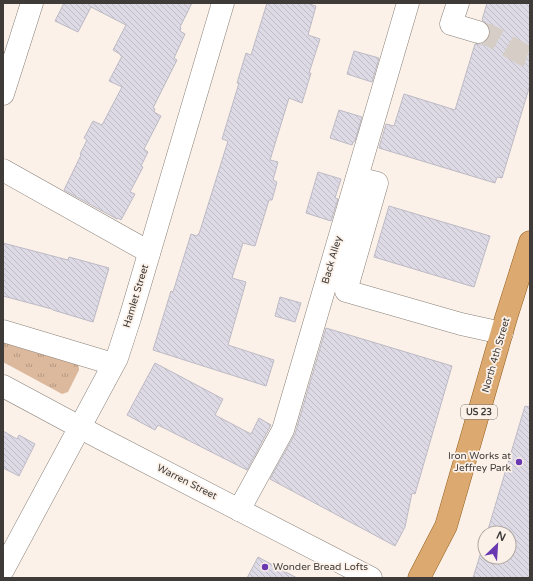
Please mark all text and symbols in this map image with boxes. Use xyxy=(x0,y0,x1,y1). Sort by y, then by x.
street label: Back Alley xyxy=(319,234,345,285)
street label: Hamlet Street xyxy=(121,263,151,329)
street label: North 4th Street xyxy=(480,316,513,394)
road number: US 23 xyxy=(461,405,497,419)
place label: Iron Works at Jeffrey Park xyxy=(448,450,512,474)
marker: Iron Works at Jeffrey Park xyxy=(514,457,524,467)
street label: Warren Street xyxy=(155,462,219,502)
north arrow xyxy=(477,525,517,565)
text: N xyxy=(494,529,508,544)
place label: Wonder Bread Lofts xyxy=(273,561,368,573)
marker: Wonder Bread Lofts xyxy=(260,562,270,572)

